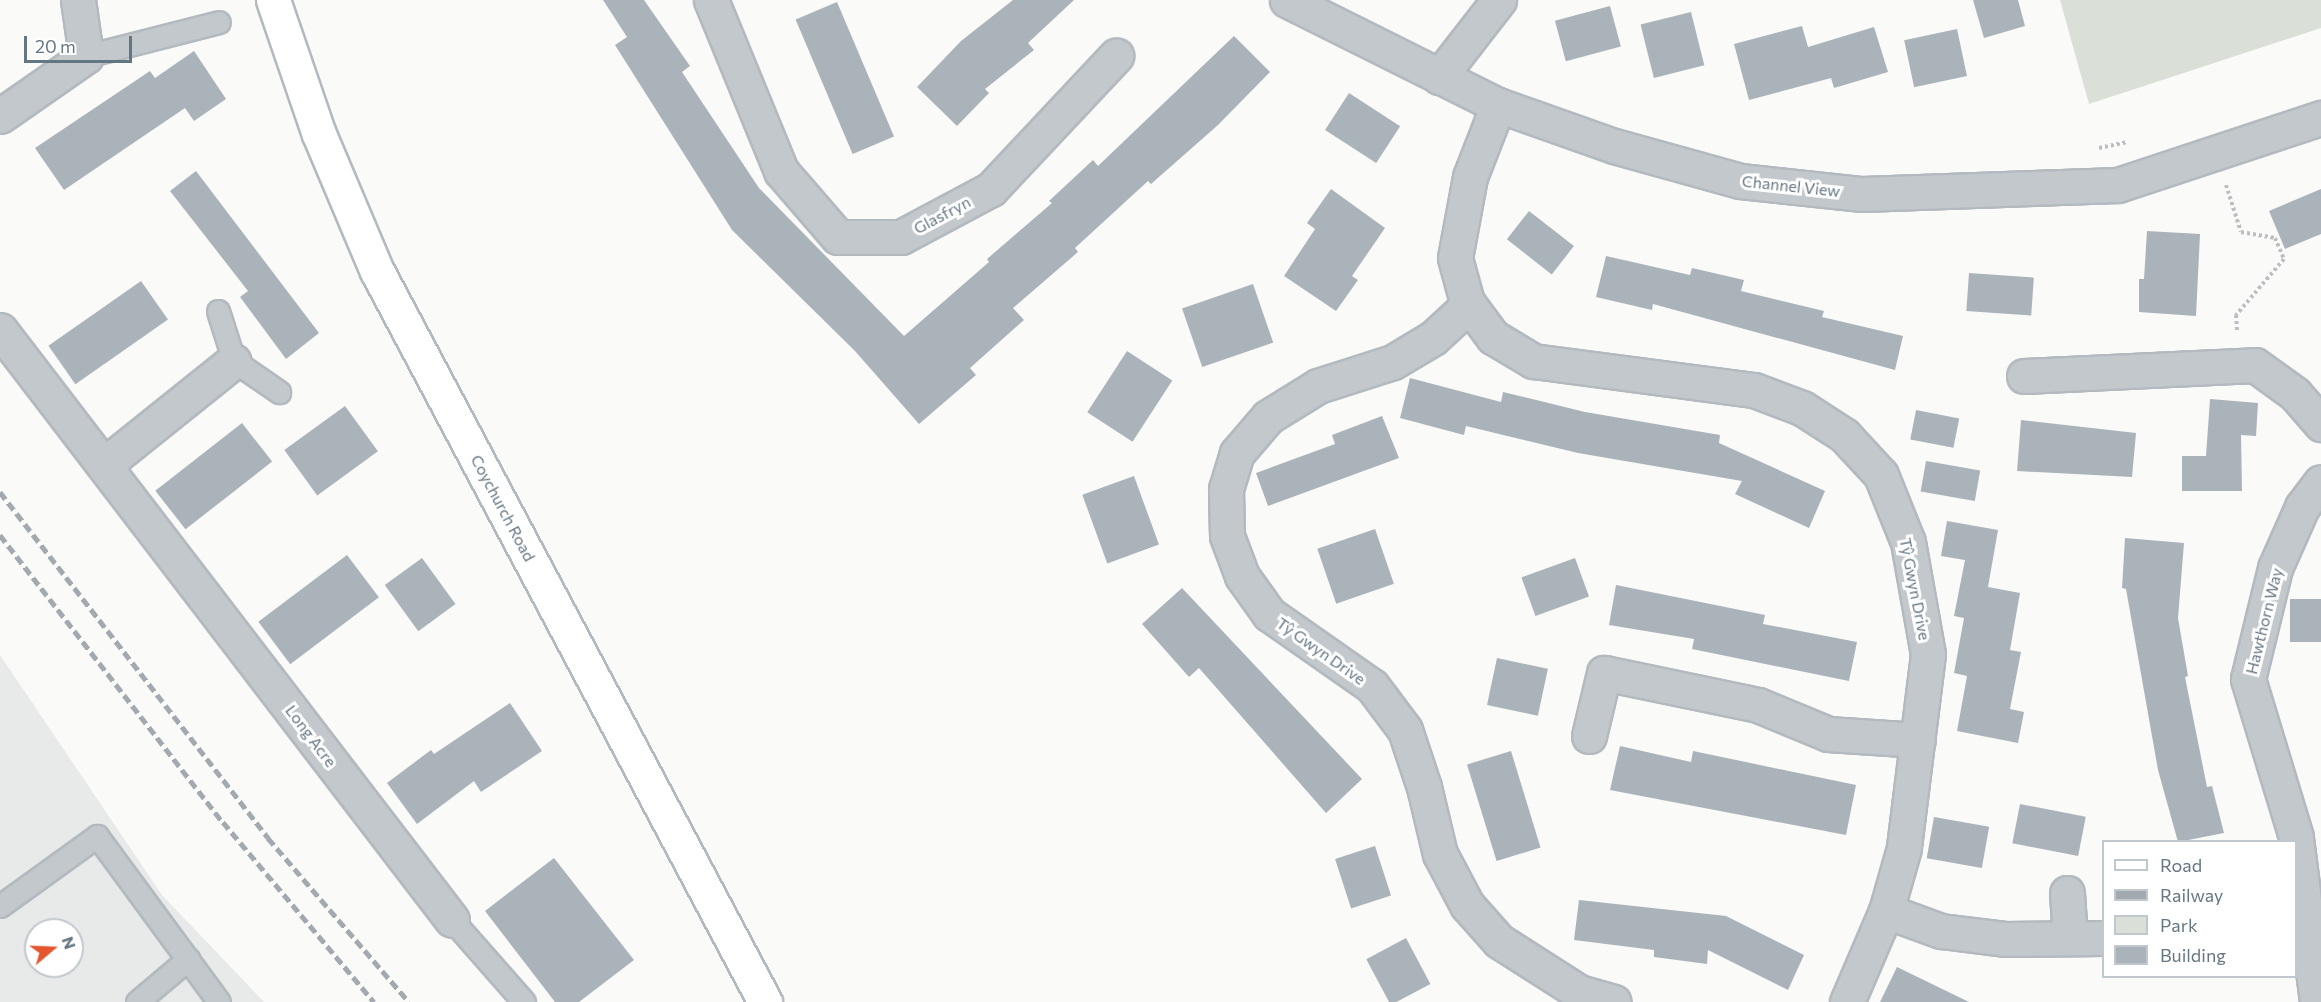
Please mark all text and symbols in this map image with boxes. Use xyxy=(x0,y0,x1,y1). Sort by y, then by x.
scale bar xyxy=(27,24,135,62)
text: 20 m xyxy=(35,35,76,57)
street label: Channel View xyxy=(1741,171,1841,201)
street label: Glasfryn xyxy=(910,192,974,238)
street label: Coychurch Road xyxy=(467,451,539,565)
street label: Tŷ Gwyn Drive xyxy=(1896,536,1934,642)
street label: Hawthorn Way xyxy=(2242,566,2286,676)
street label: Tŷ Gwyn Drive xyxy=(1273,613,1369,689)
street label: Long Acre xyxy=(281,701,341,771)
legend xyxy=(2102,840,2297,978)
text: Road xyxy=(2160,854,2202,876)
text: Railway xyxy=(2160,884,2223,906)
text: Park xyxy=(2160,914,2198,936)
north arrow xyxy=(24,918,84,978)
text: N xyxy=(59,934,81,951)
text: Building xyxy=(2160,944,2226,966)

